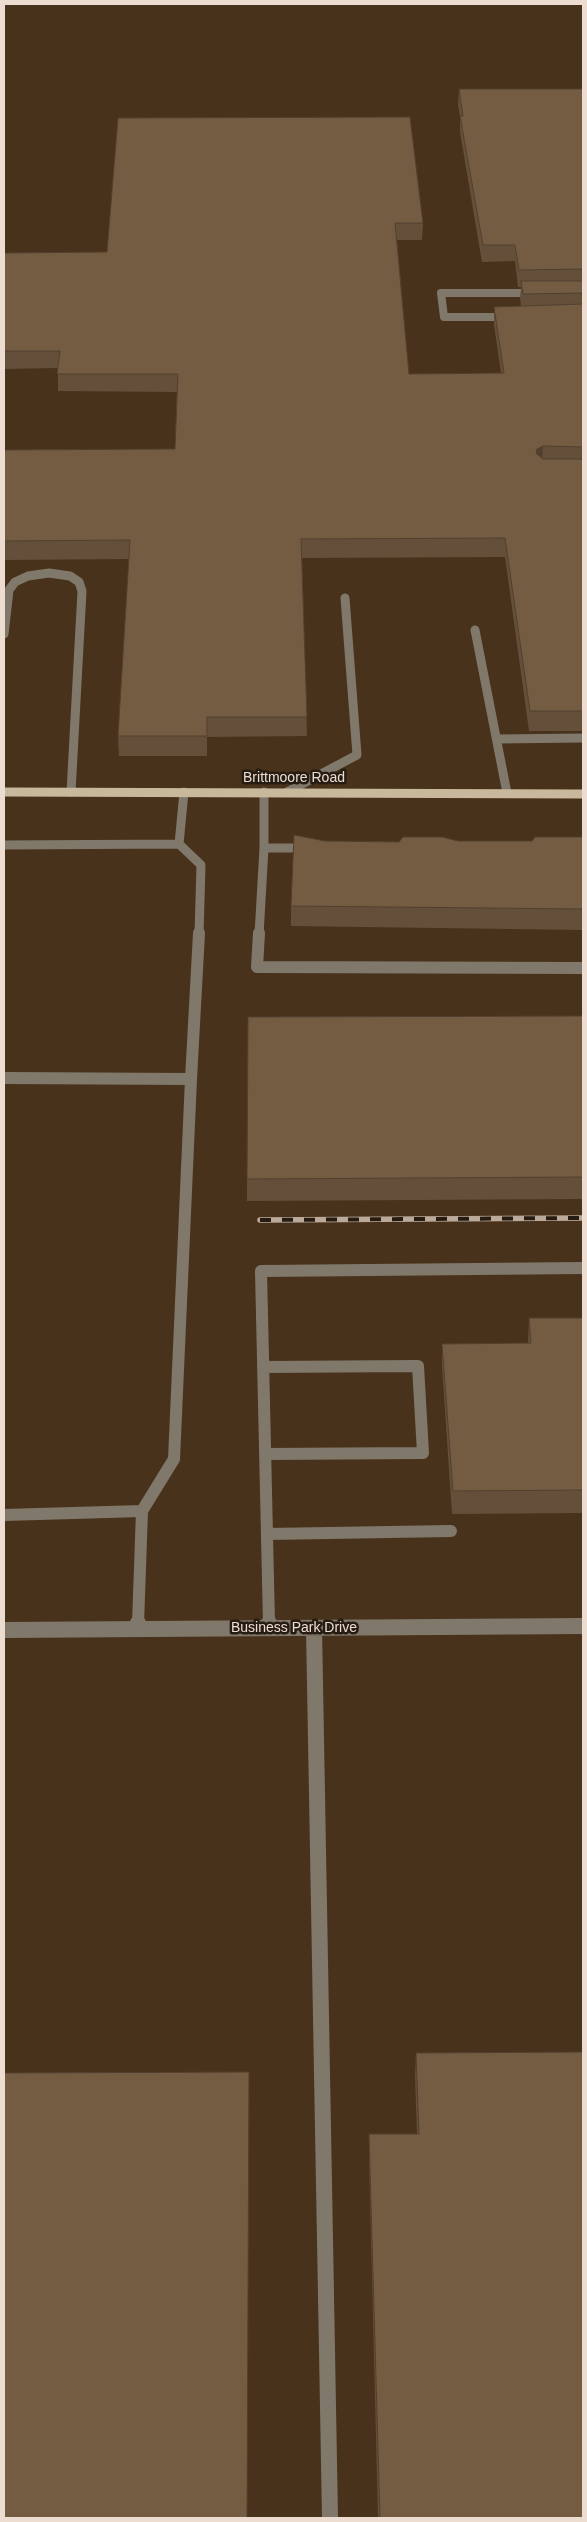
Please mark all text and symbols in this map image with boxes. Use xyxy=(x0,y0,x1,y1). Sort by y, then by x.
street label: Brittmoore Road xyxy=(243,770,345,786)
street label: Business Park Drive xyxy=(231,1620,357,1636)

